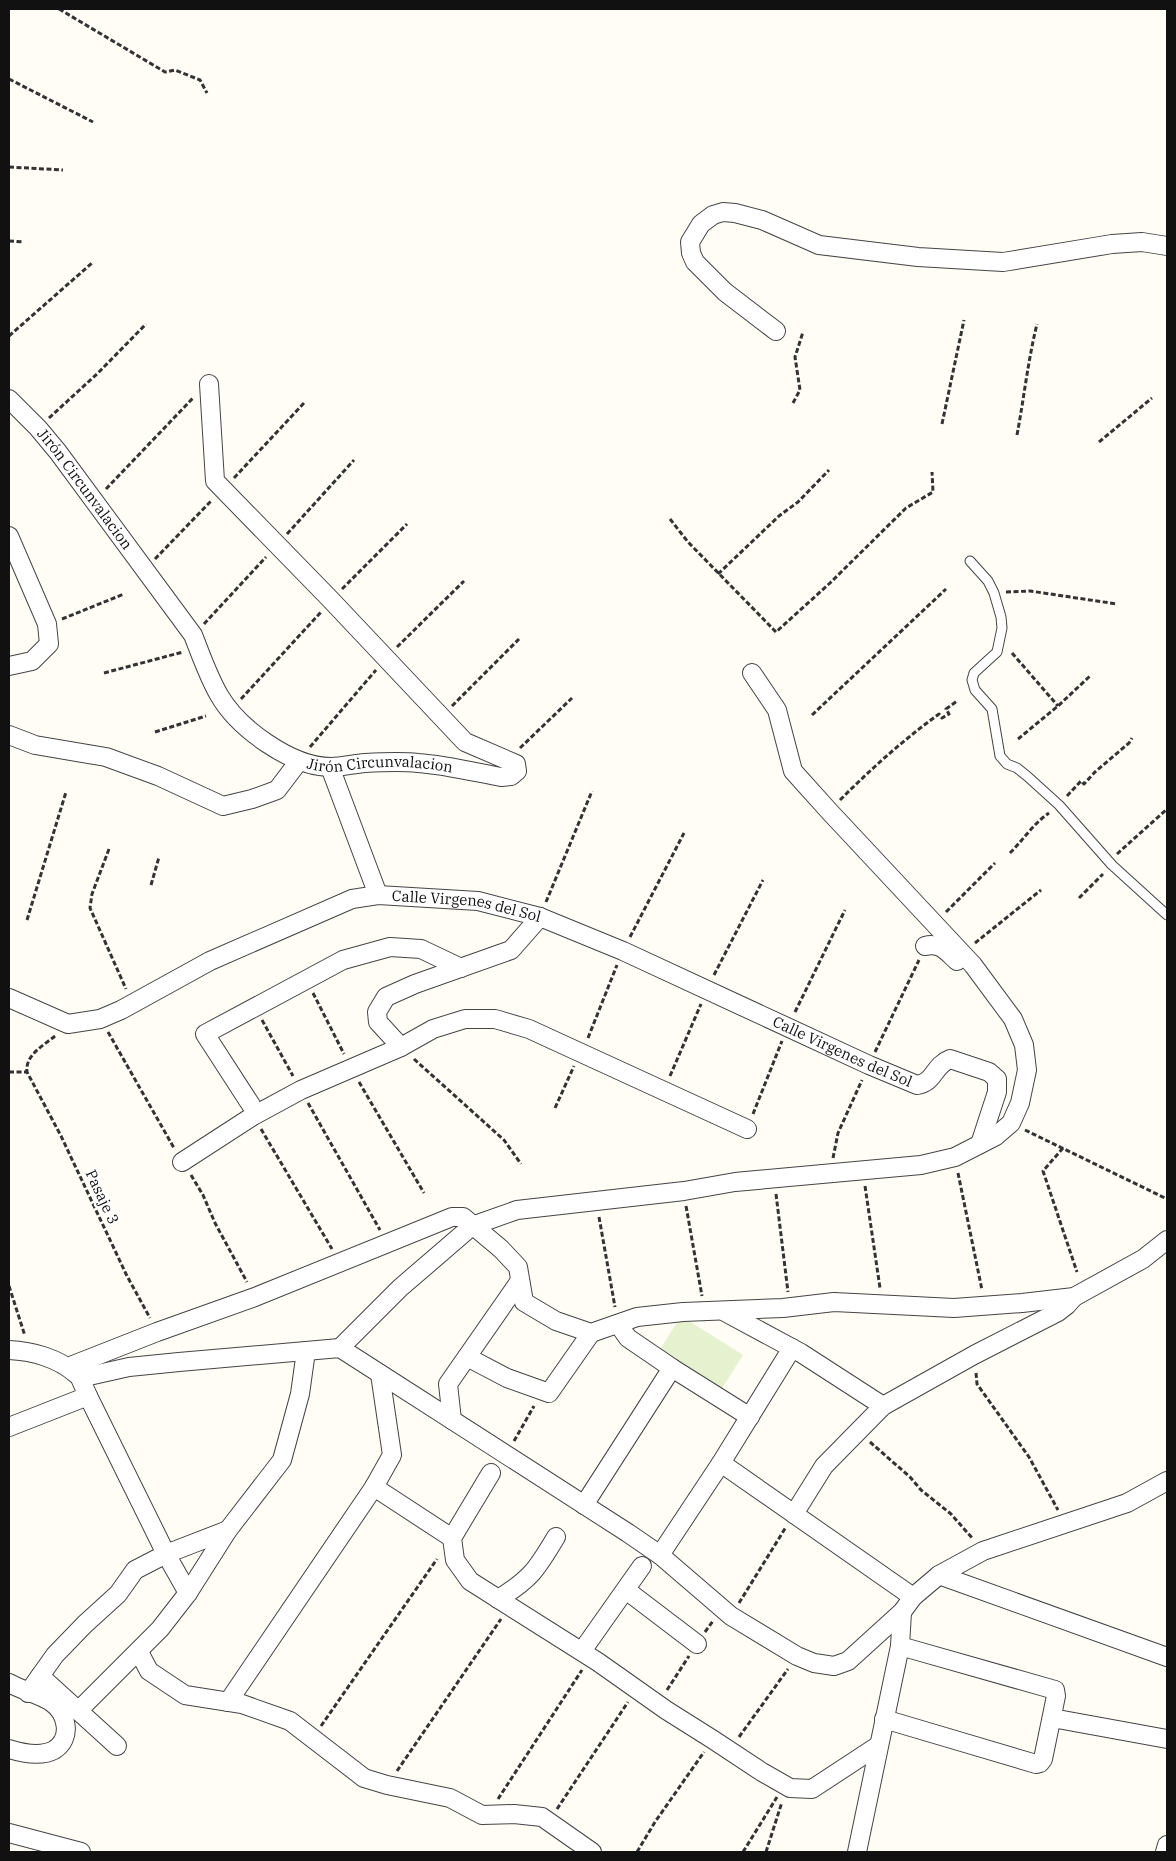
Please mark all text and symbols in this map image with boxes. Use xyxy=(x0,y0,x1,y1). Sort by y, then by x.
street label: Jirón Circunvalacion xyxy=(33,424,137,553)
street label: Jirón Circunvalacion xyxy=(305,752,455,777)
street label: Calle Virgenes del Sol xyxy=(391,886,543,926)
street label: Calle Virgenes del Sol xyxy=(770,1012,915,1091)
street label: Pasaje 3 xyxy=(82,1167,123,1227)

